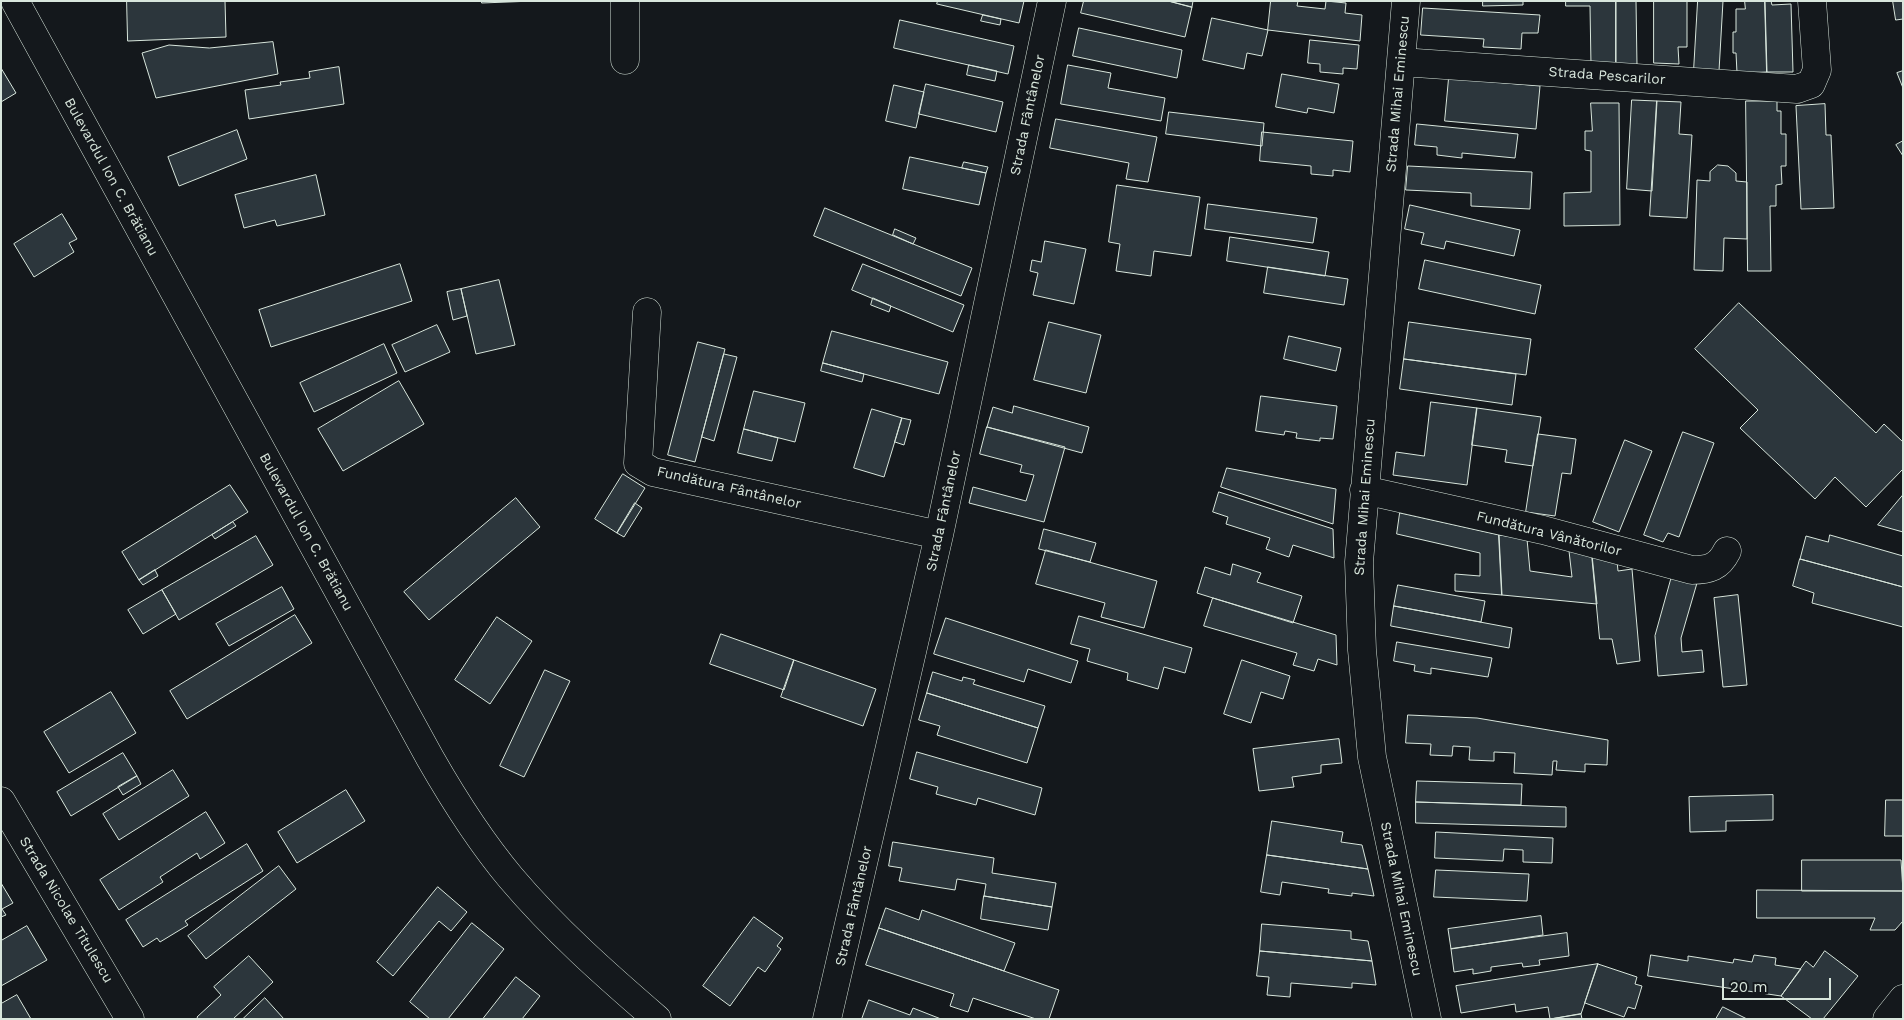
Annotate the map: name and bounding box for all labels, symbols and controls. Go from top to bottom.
street label: Strada Mihai Eminescu [1383,15,1413,173]
street label: Strada Fântânelor [1007,53,1049,177]
street label: Strada Pescarilor [1548,64,1666,88]
street label: Bulevardul Ion C. Brătianu [61,95,161,259]
street label: Strada Mihai Eminescu [1351,418,1379,576]
street label: Strada Fântânelor [923,449,965,573]
street label: Bulevardul Ion C. Brătianu [256,450,356,614]
street label: Fundătura Fântânelor [655,463,803,513]
street label: Fundătura Vânătorilor [1475,508,1623,560]
street label: Strada Mihai Eminescu [1376,820,1426,978]
street label: Strada Nicolae Titulescu [16,834,116,986]
street label: Strada Fântânelor [832,844,876,968]
scale bar [1724,968,1833,1000]
text: 20 m [1730,978,1768,996]

